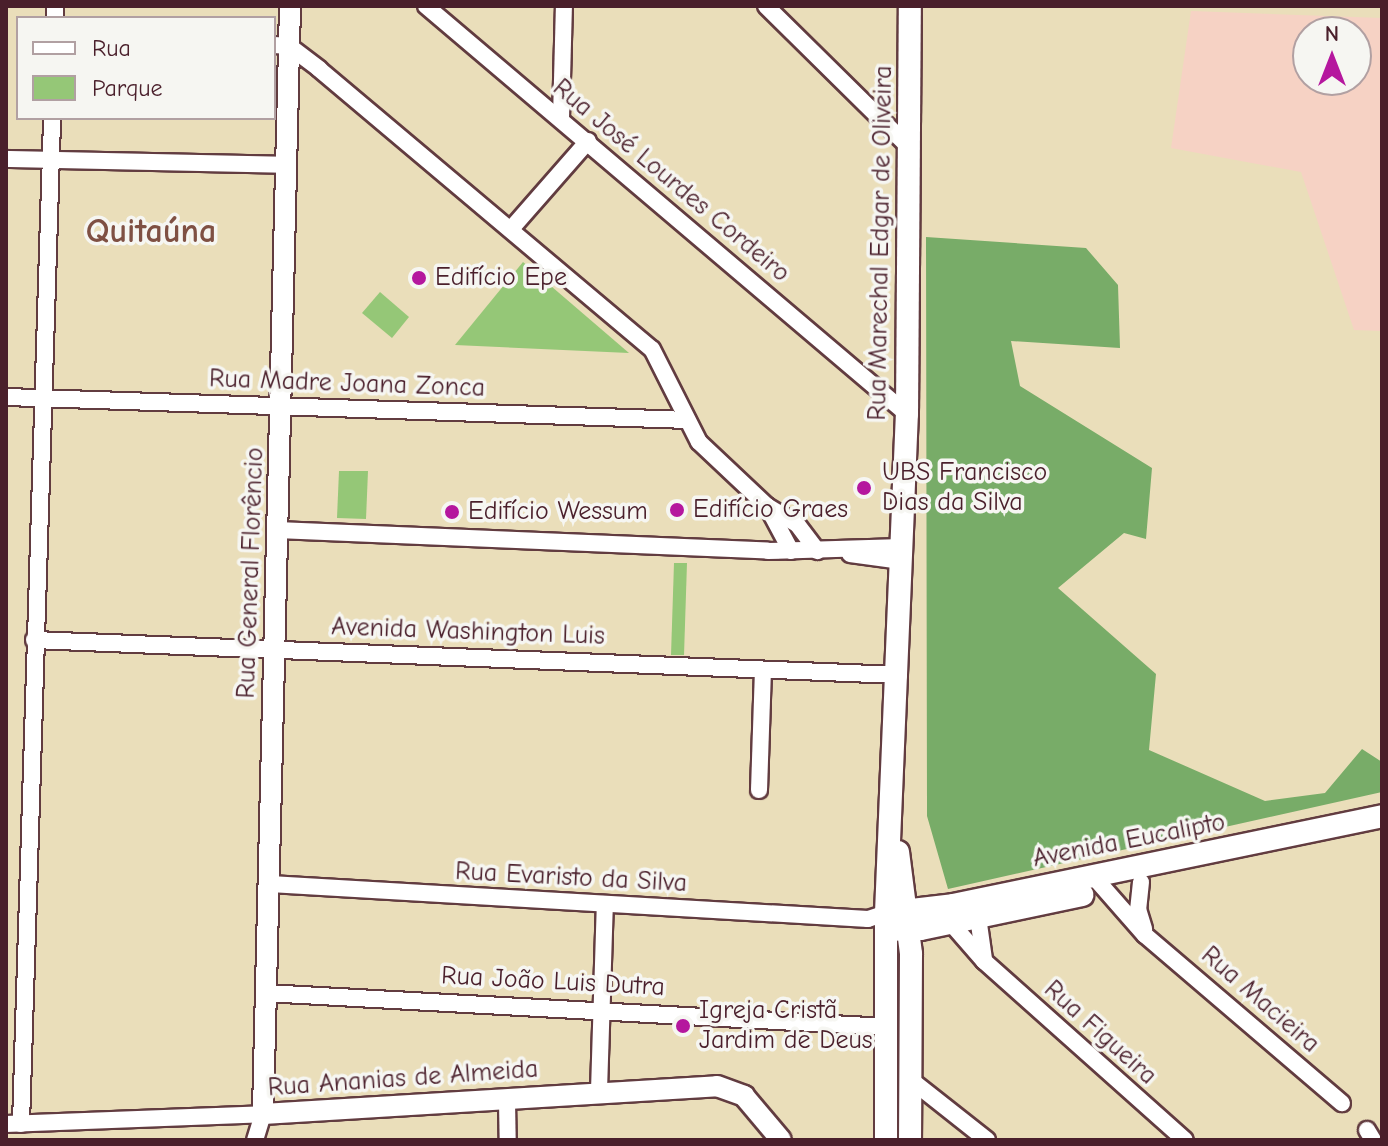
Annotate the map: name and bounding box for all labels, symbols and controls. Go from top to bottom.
legend [16,16,276,120]
north arrow [1292,16,1372,96]
text: N [1325,21,1339,47]
text: Rua [92,34,131,62]
street label: Rua Marechal Edgar de Oliveira [862,65,900,421]
street label: Rua José Lourdes Cordeiro [546,73,796,289]
text: Parque [92,74,163,102]
district label: Quitaúna [86,212,216,252]
place label: Edifício Epe [435,262,567,294]
marker: Edifício Epe [410,269,428,287]
street label: Rua Madre Joana Zonca [208,364,486,404]
street label: Rua General Florêncio [231,447,271,699]
place label: UBS Francisco Dias da Silva [882,457,1047,518]
marker: UBS Francisco Dias da Silva [853,477,875,499]
place label: Edifício Graes [693,494,848,526]
place label: Edifício Wessum [468,496,648,528]
marker: Edifício Graes [668,501,686,519]
marker: Edifício Wessum [443,503,461,521]
street label: Avenida Washington Luis [331,612,605,652]
street label: Avenida Eucalipto [1030,807,1228,875]
street label: Rua Evaristo da Silva [454,856,688,900]
street label: Rua Macieira [1194,940,1326,1060]
street label: Rua João Luis Dutra [440,961,666,1003]
street label: Rua Figueira [1037,974,1163,1092]
place label: Igreja Cristã Jardim de Deus [699,995,873,1056]
marker: Igreja Cristã Jardim de Deus [674,1017,692,1035]
street label: Rua Ananias de Almeida [267,1054,539,1104]

